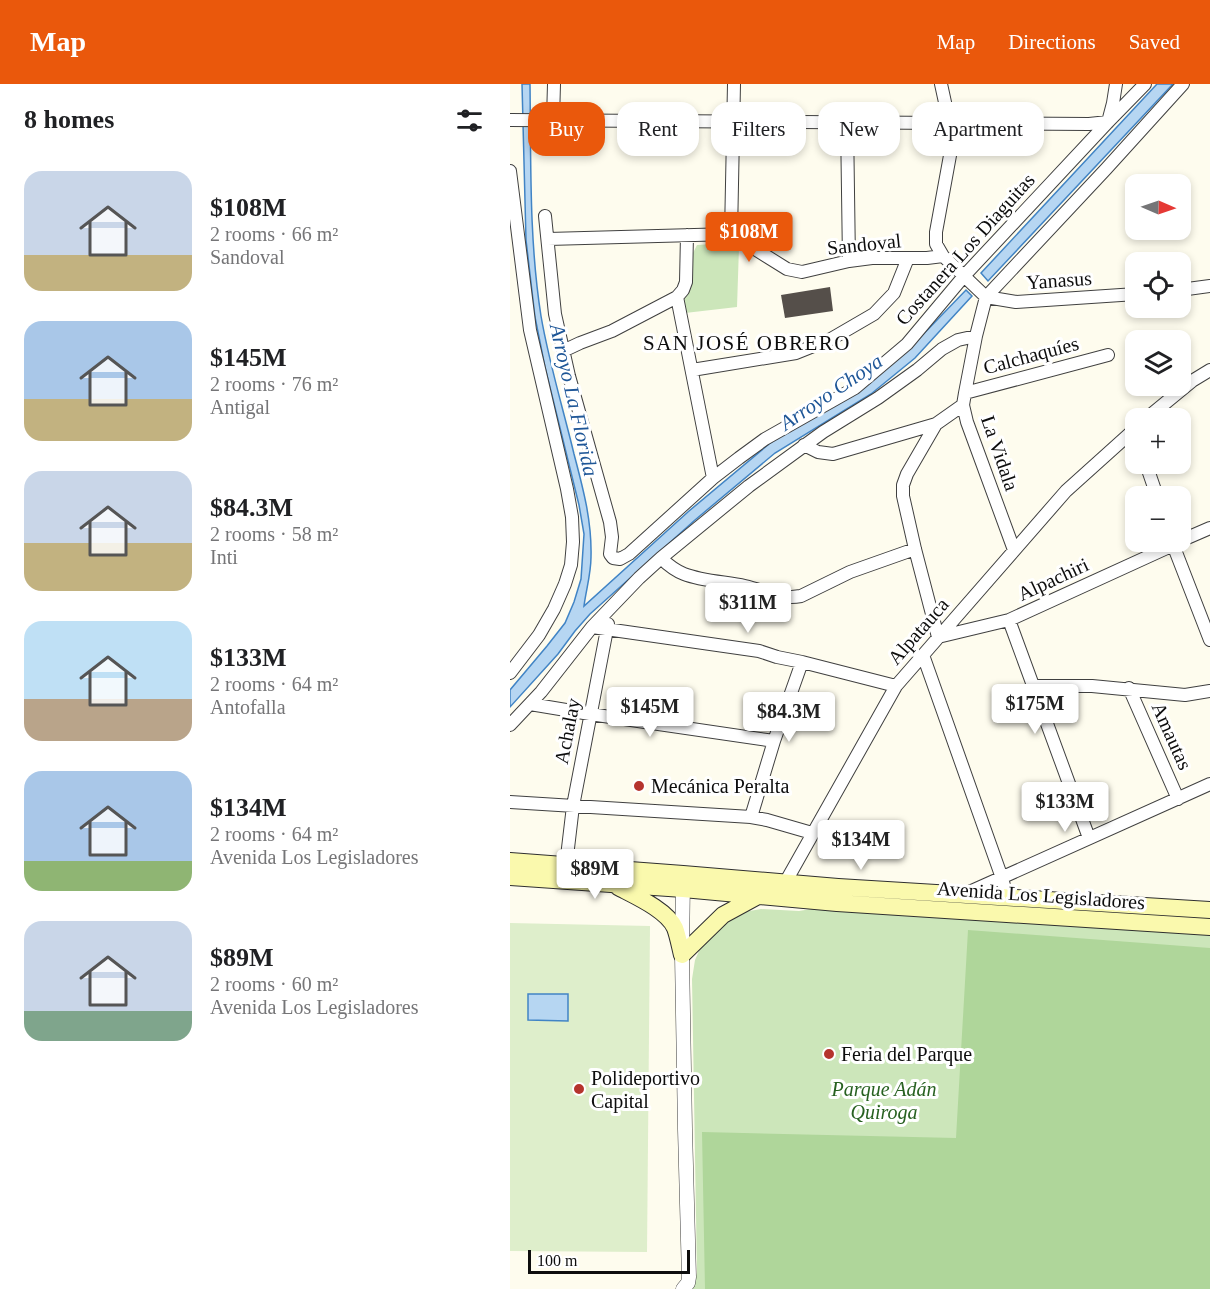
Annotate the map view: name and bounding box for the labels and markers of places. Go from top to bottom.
pin: $108M [707,212,791,263]
pin: $311M [706,583,790,634]
pin: $175M [993,684,1077,735]
pin: $145M [608,687,692,738]
pin: $84.3M [740,692,838,743]
place label: Mecánica Peralta [651,775,789,797]
marker: Mecánica Peralta [632,779,646,793]
pin: $133M [1023,782,1107,833]
pin: $134M [819,820,903,871]
pin: $89M [559,849,631,900]
place label: Feria del Parque [841,1043,972,1066]
marker: Feria del Parque [822,1047,836,1061]
place label: Polideportivo Capital [591,1067,700,1113]
marker: Polideportivo Capital [572,1082,586,1096]

